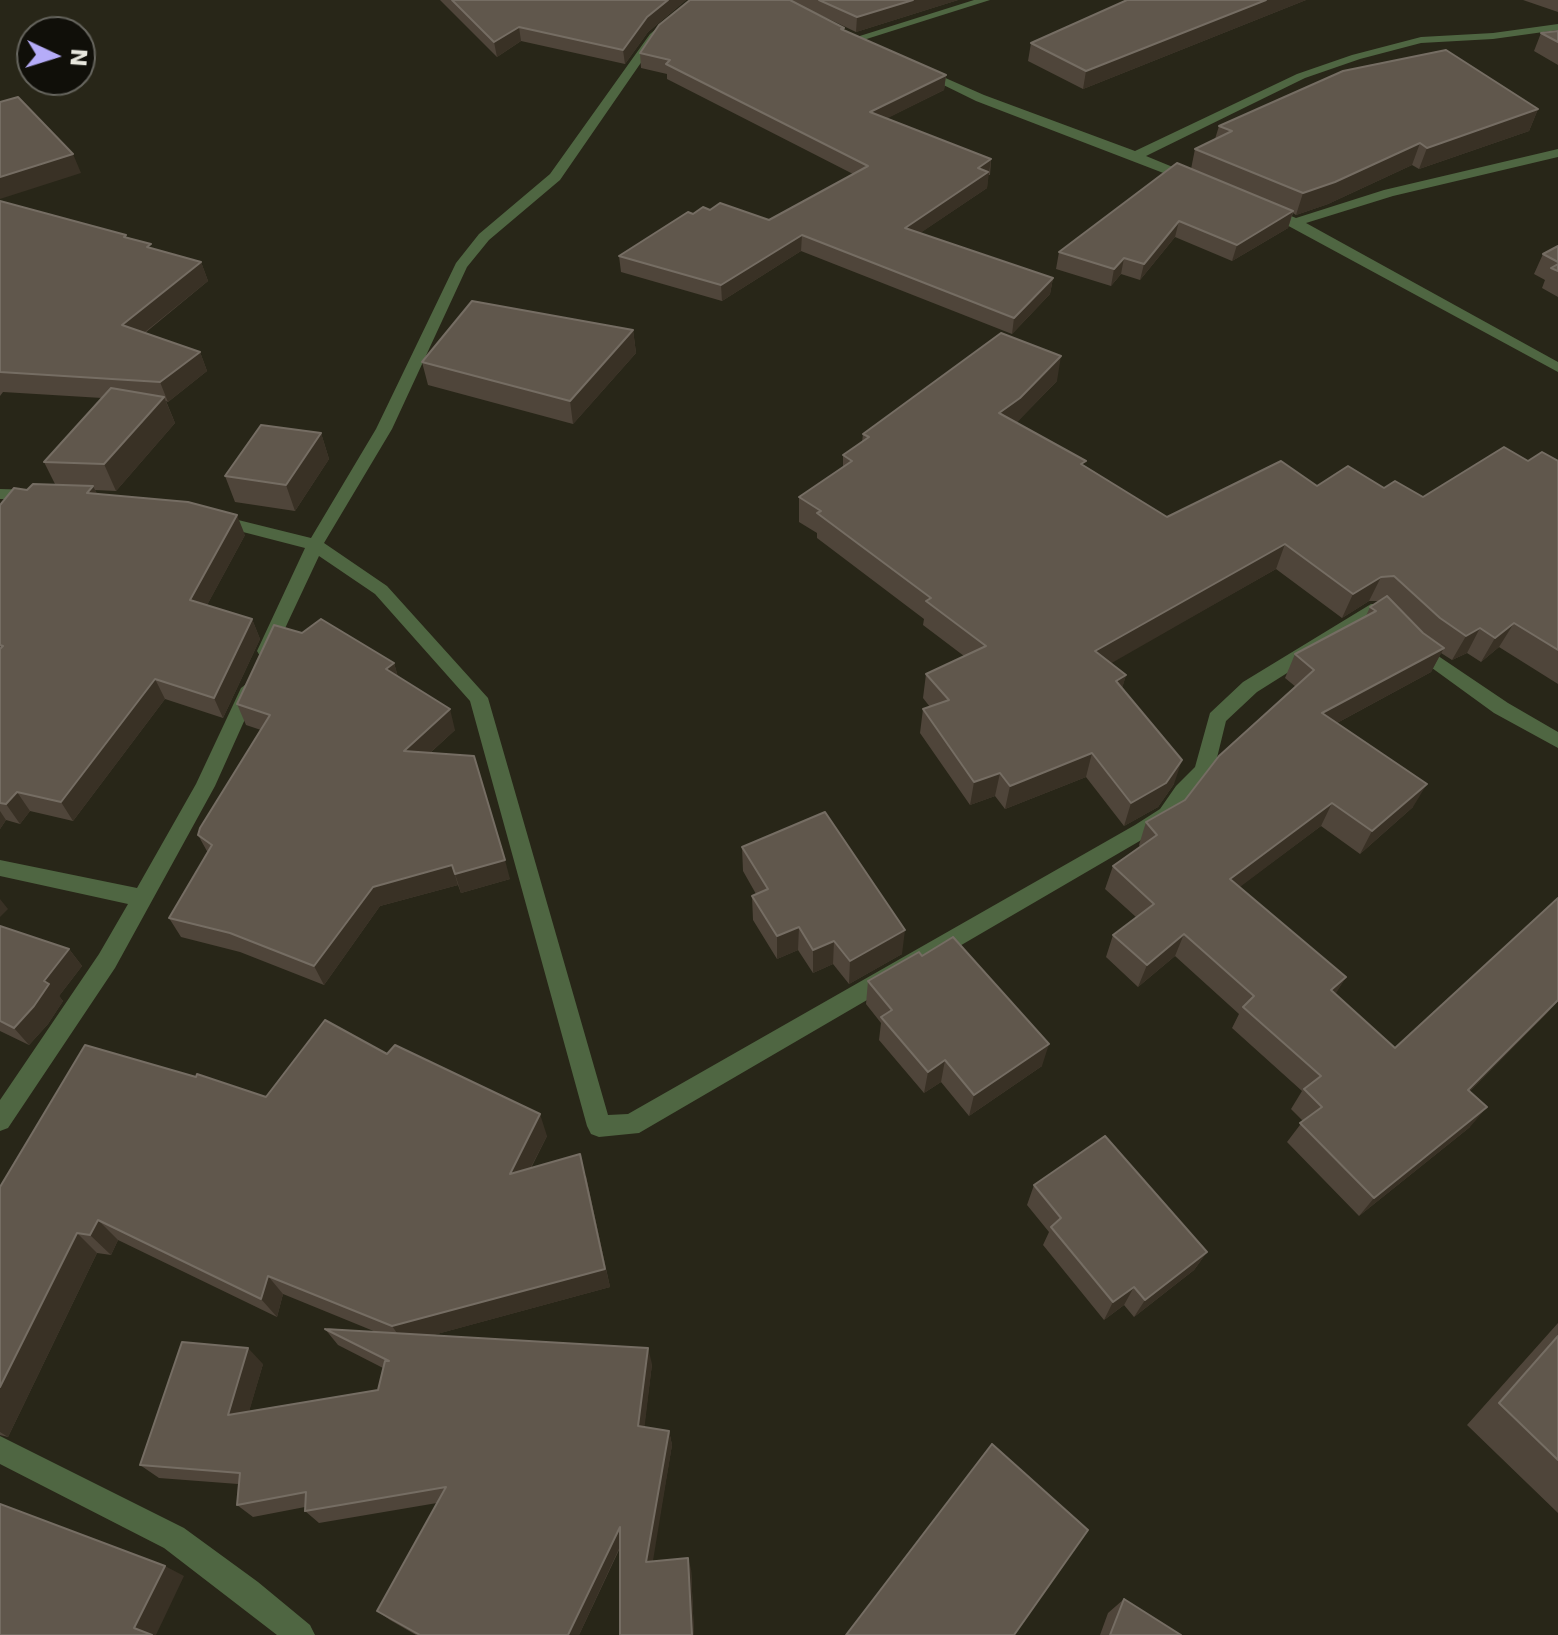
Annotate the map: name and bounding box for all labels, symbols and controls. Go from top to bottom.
north arrow [16,16,96,96]
text: N [65,48,92,68]

